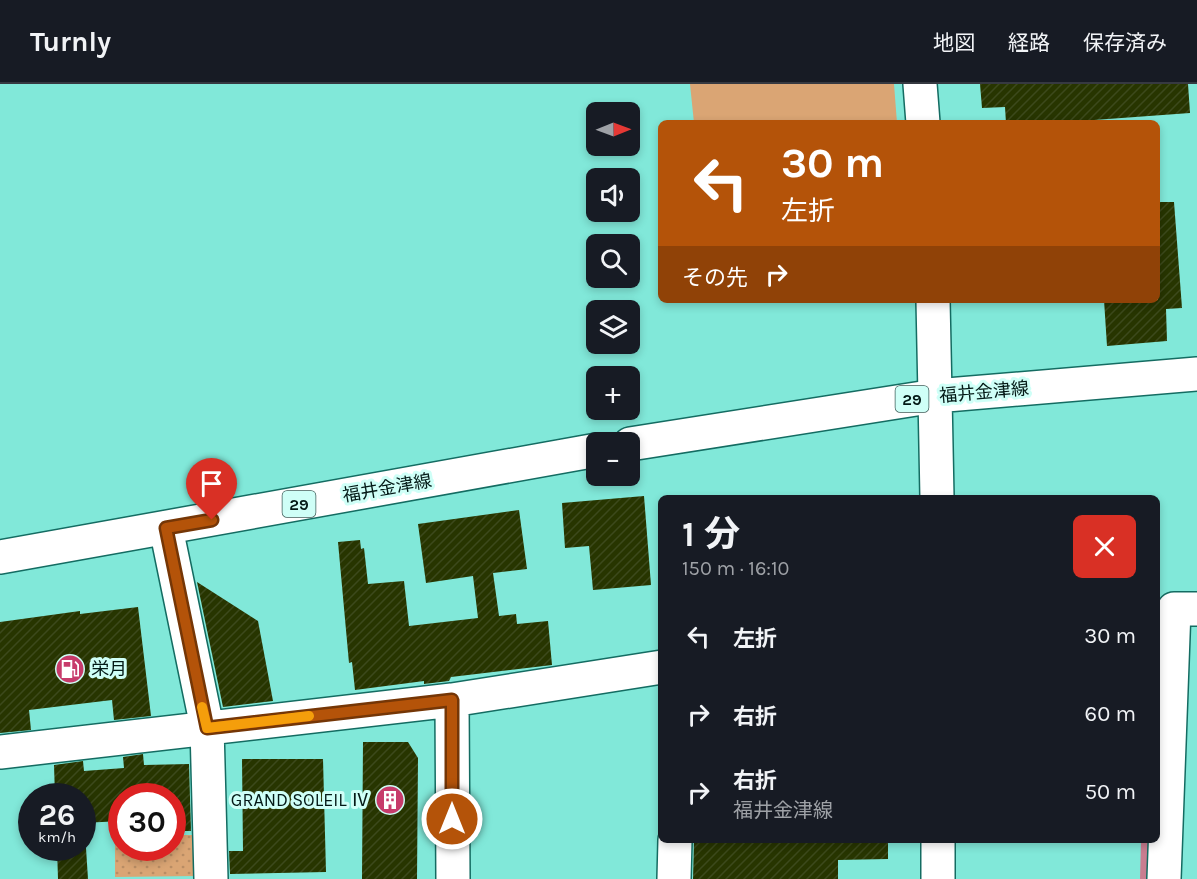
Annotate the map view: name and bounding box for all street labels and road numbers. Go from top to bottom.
street label: 福井金津線 [938,377,1030,407]
road number: 29 [896,386,928,412]
street label: 福井金津線 [341,469,433,507]
road number: 29 [282,491,316,517]

